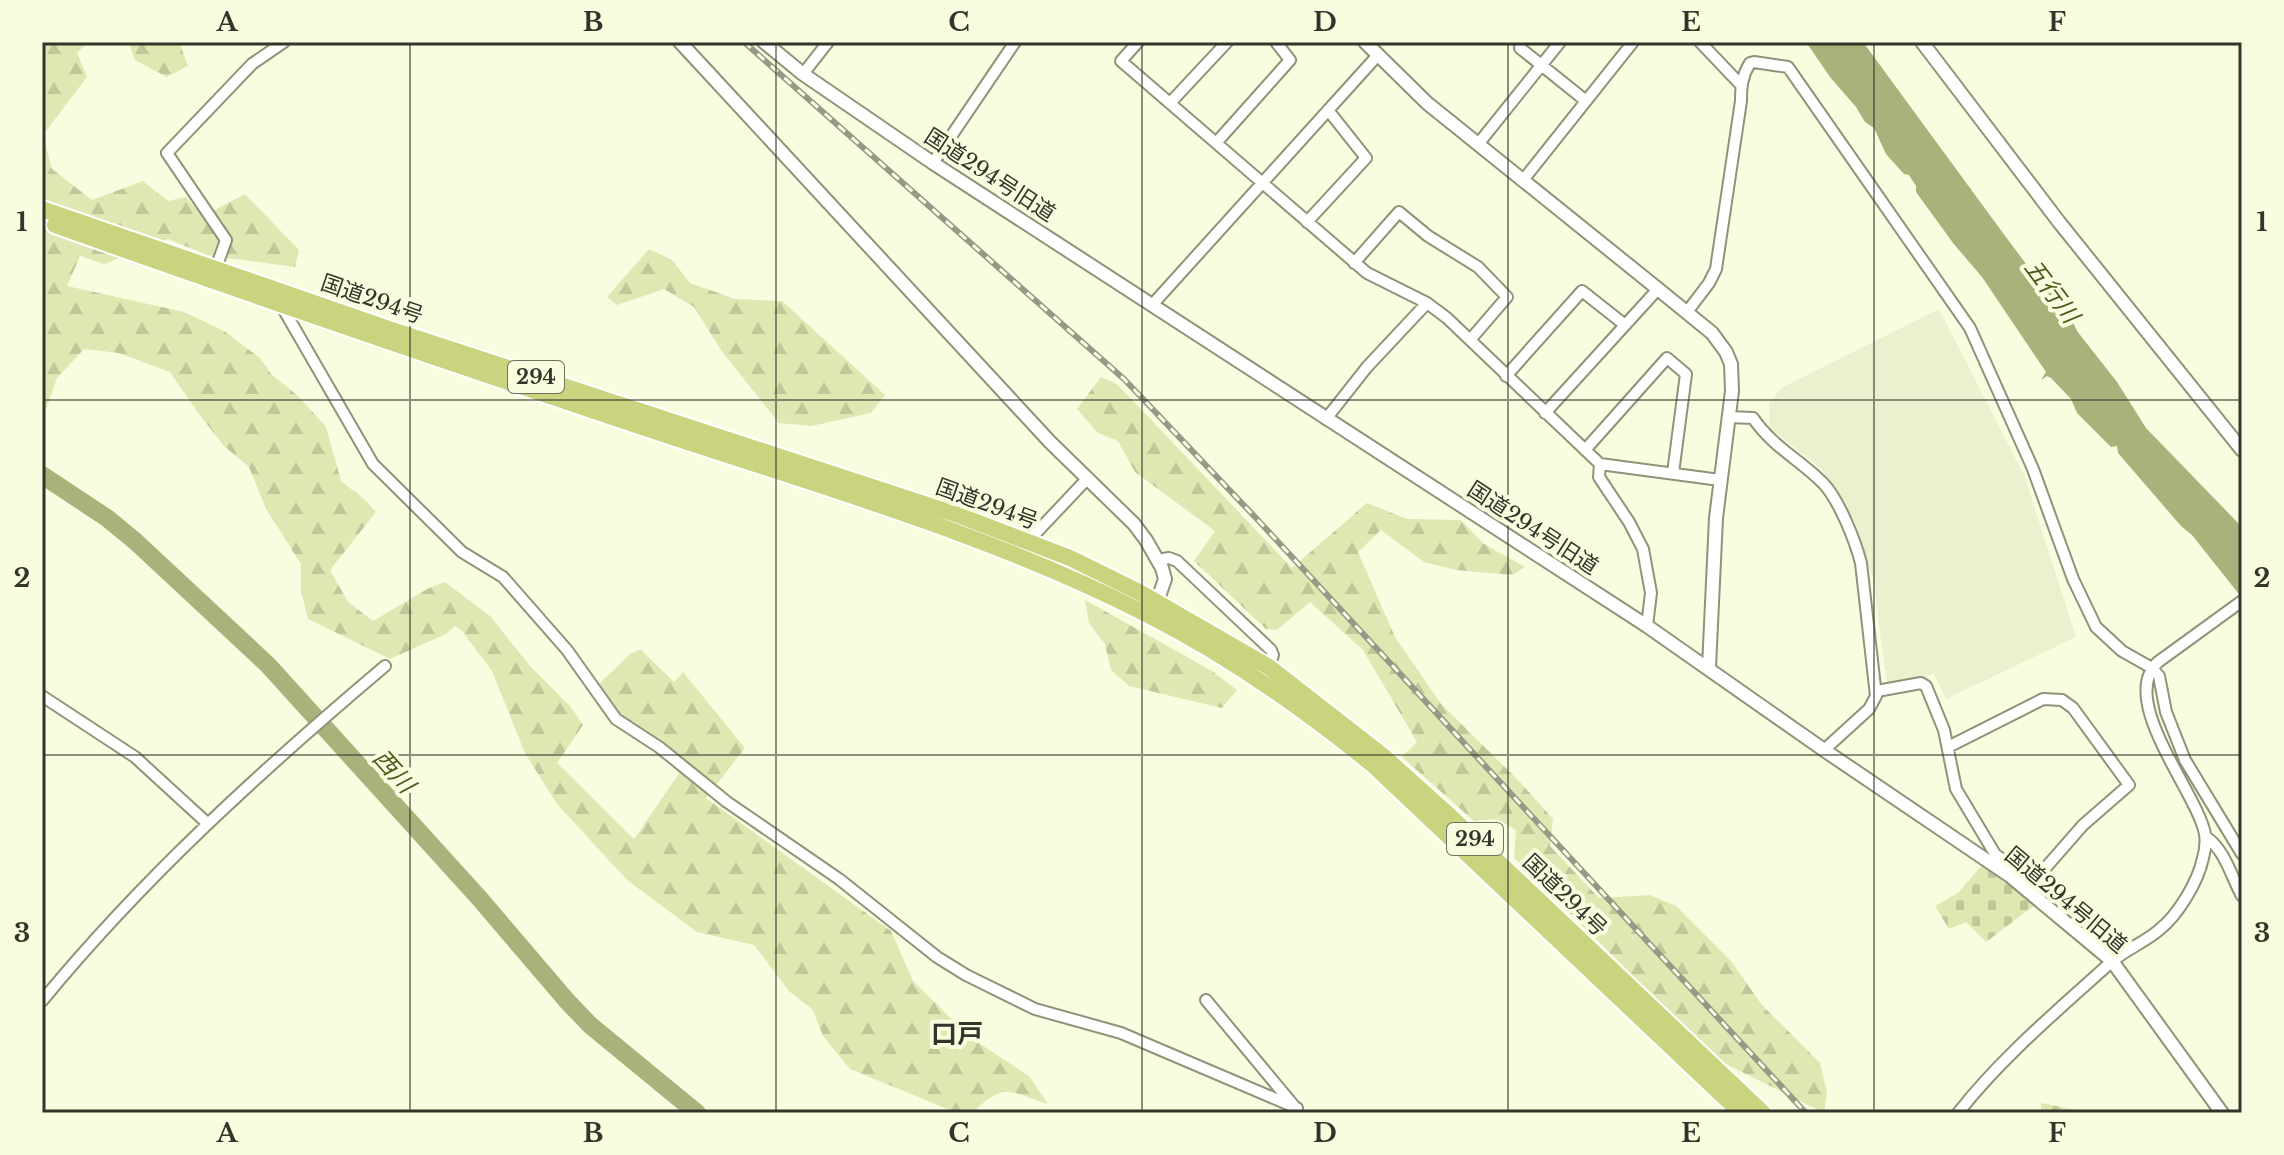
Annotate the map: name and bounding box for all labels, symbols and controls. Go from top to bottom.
text: A [215,6,238,38]
text: B [583,6,603,38]
text: C [948,6,970,38]
text: D [1313,6,1337,38]
text: E [1681,6,1701,38]
text: F [2048,6,2066,38]
street label: 国道294号旧道 [920,123,1060,227]
text: 1 [16,206,28,238]
text: 1 [2256,206,2268,238]
water label: 五行川 [2019,254,2087,331]
street label: 国道294号 [317,269,427,329]
road number: 294 [508,361,564,393]
street label: 国道294号 [932,473,1042,535]
street label: 国道294号旧道 [1463,476,1603,580]
text: 2 [14,562,30,594]
text: 2 [2254,562,2270,594]
water label: 西川 [367,743,423,801]
road number: 294 [1447,823,1503,855]
street label: 国道294号旧道 [2000,841,2132,959]
street label: 国道294号 [1517,848,1613,942]
text: 3 [14,917,30,949]
text: 3 [2254,917,2270,949]
district label: 口戸 [931,1018,983,1050]
text: A [215,1117,238,1149]
text: B [583,1117,603,1149]
text: C [948,1117,970,1149]
text: D [1313,1117,1337,1149]
text: E [1681,1117,1701,1149]
text: F [2048,1117,2066,1149]

